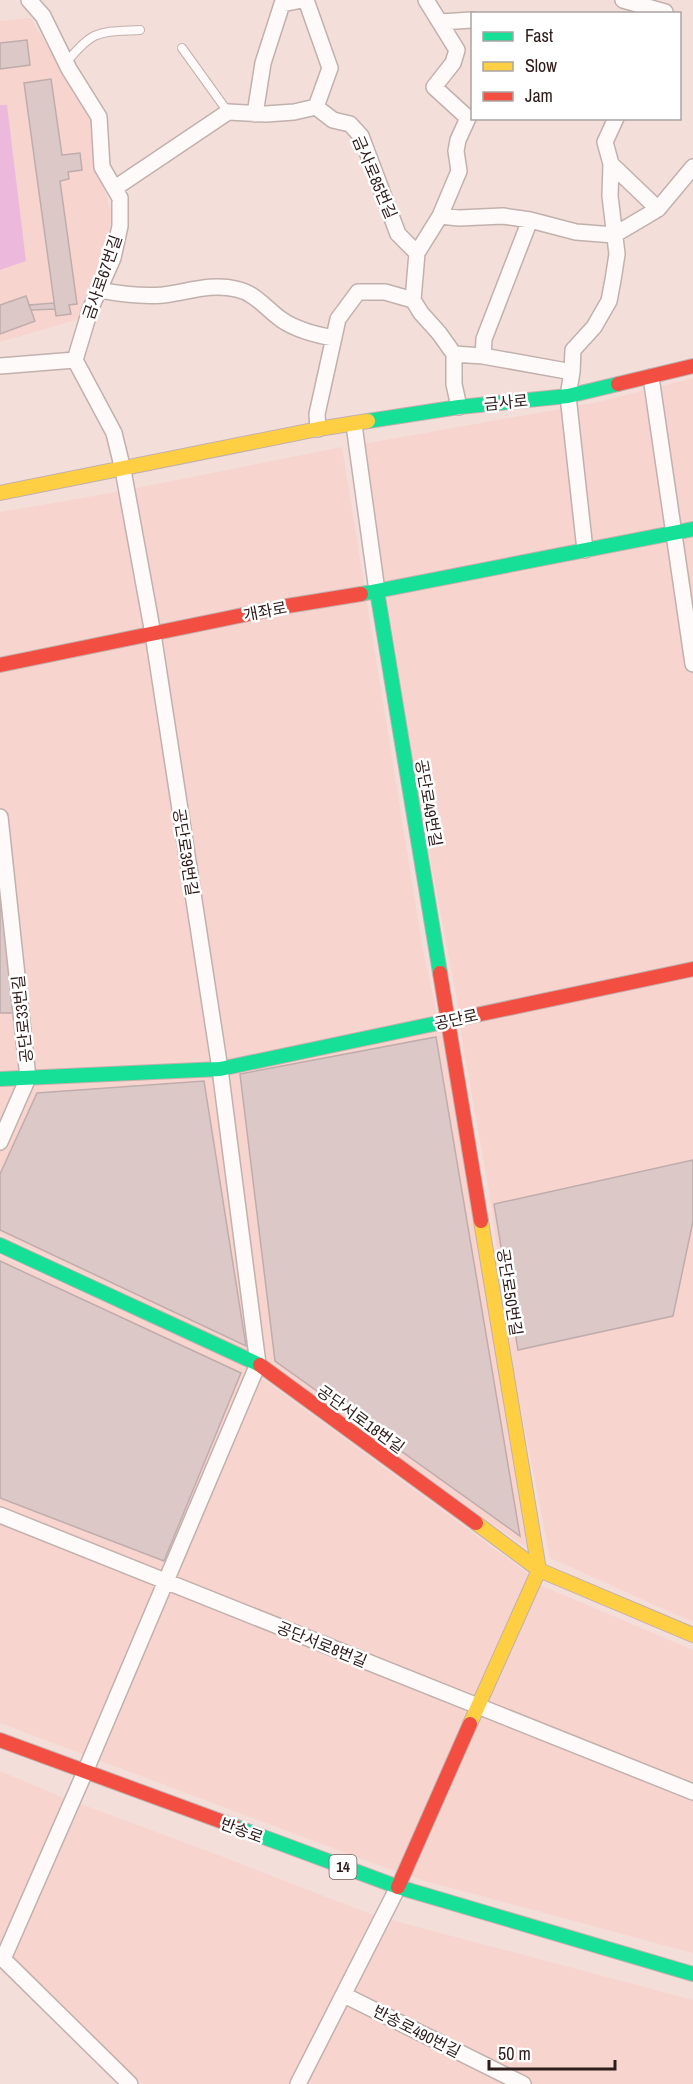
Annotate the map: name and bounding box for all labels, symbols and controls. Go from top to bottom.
legend [471,12,681,120]
text: Fast [525,23,553,48]
text: Slow [525,53,557,78]
text: Jam [525,83,553,108]
street label: 금사로85번길 [348,132,402,222]
street label: 금사로67번길 [77,232,127,322]
street label: 금사로 [483,389,529,415]
street label: 개좌로 [241,596,289,626]
street label: 공단로49번길 [411,758,447,848]
street label: 공단로39번길 [168,807,204,897]
street label: 공단로33번길 [6,974,38,1064]
street label: 공단로 [432,1004,480,1034]
street label: 공단로50번길 [492,1247,528,1337]
street label: 공단서로18번길 [313,1380,409,1458]
street label: 공단서로8번길 [274,1616,370,1672]
street label: 반송로 [217,1812,267,1848]
road number: 14 [330,1855,356,1879]
street label: 반송로490번길 [369,2000,465,2062]
scale bar [489,2033,615,2071]
text: 50 m [498,2041,531,2066]

